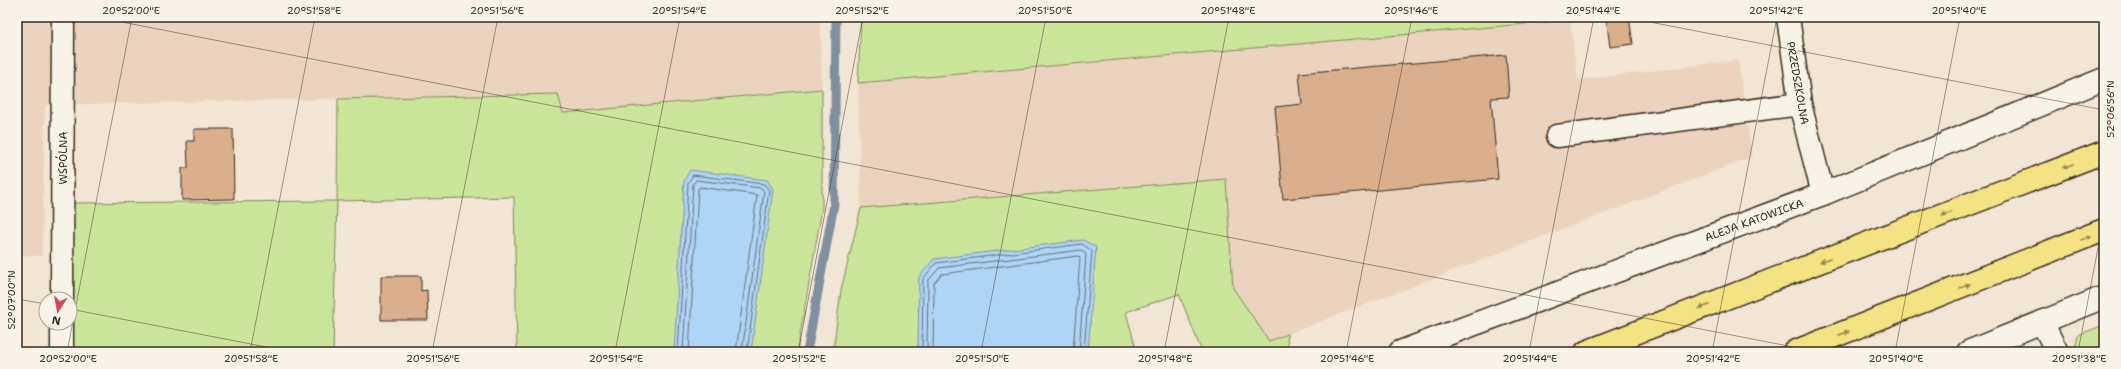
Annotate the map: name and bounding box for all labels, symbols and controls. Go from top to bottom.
text: 20°52'00"E [102,4,160,17]
text: 20°51'58"E [287,4,341,17]
text: 20°51'56"E [470,4,524,17]
text: 20°51'54"E [652,4,706,17]
text: 20°51'52"E [835,4,889,17]
text: 20°51'50"E [1018,4,1072,17]
text: 20°51'48"E [1201,4,1255,17]
text: 20°51'46"E [1384,4,1438,17]
text: 20°51'44"E [1566,4,1620,17]
text: 20°51'42"E [1749,4,1803,17]
text: 20°51'40"E [1931,4,1987,17]
street label: PRZEDSZKOLNA [1783,40,1812,126]
text: 52°06'56"N [2104,80,2117,138]
street label: WSPÓLNA [55,132,71,184]
one-way arrow [2061,164,2073,170]
street label: ALEJA KATOWICKA [1703,196,1806,245]
one-way arrow [1940,211,1952,217]
one-way arrow [2080,234,2092,240]
one-way arrow [1819,258,1831,264]
text: 52°07'00"N [5,270,18,330]
one-way arrow [1959,282,1971,288]
north arrow [38,291,78,331]
one-way arrow [1698,304,1710,310]
text: N [50,312,62,329]
one-way arrow [1838,330,1850,336]
text: 20°52'00"E [39,352,97,365]
text: 20°51'58"E [224,352,278,365]
text: 20°51'56"E [406,352,460,365]
text: 20°51'54"E [589,352,643,365]
text: 20°51'52"E [772,352,826,365]
text: 20°51'50"E [955,352,1009,365]
text: 20°51'48"E [1138,352,1192,365]
text: 20°51'46"E [1320,352,1374,365]
text: 20°51'44"E [1503,352,1557,365]
text: 20°51'42"E [1686,352,1740,365]
text: 20°51'40"E [1868,352,1924,365]
text: 20°51'38"E [2052,352,2106,365]

